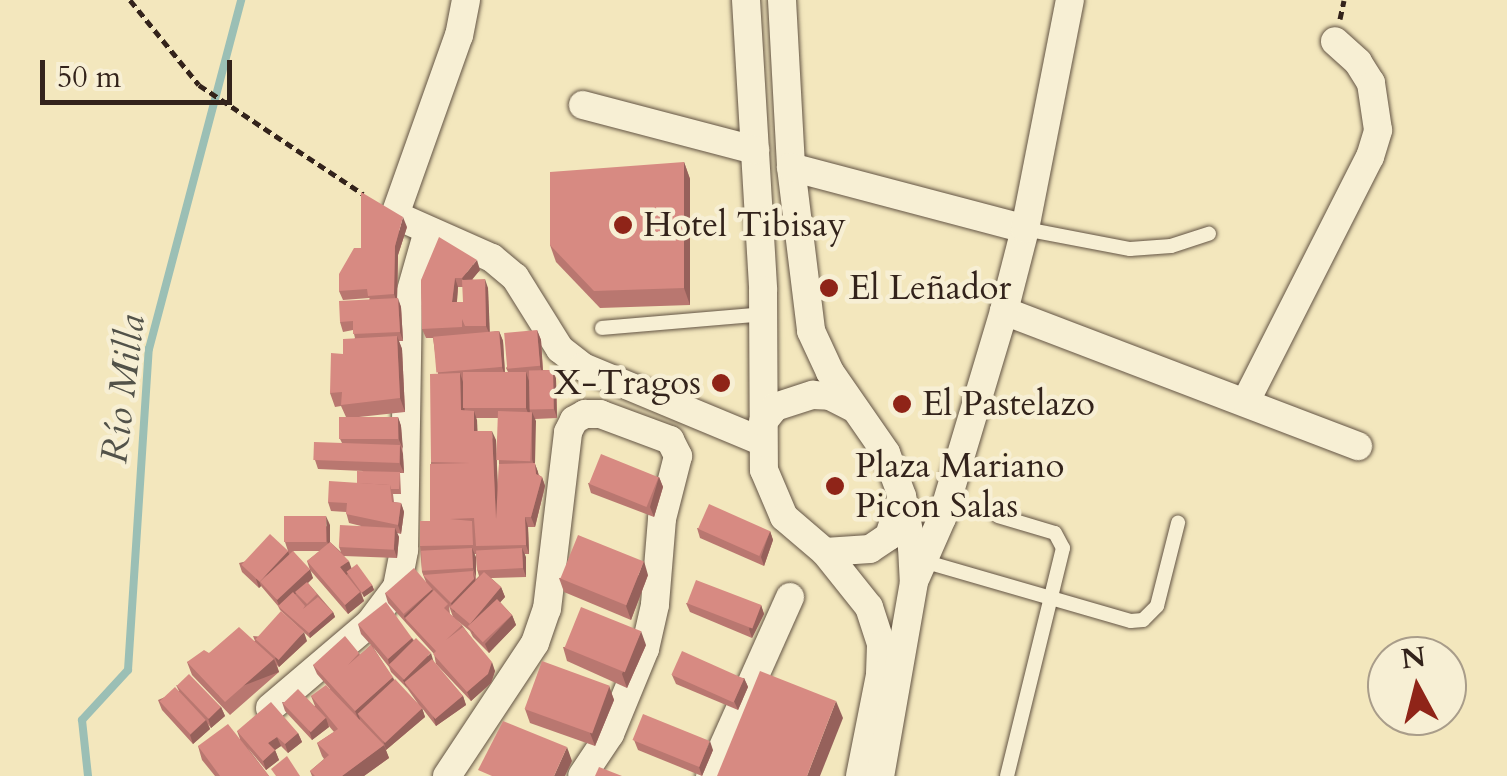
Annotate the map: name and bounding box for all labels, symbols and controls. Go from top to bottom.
scale bar [45,40,238,102]
text: 50 m [57,57,121,98]
place label: Hotel Tibisay [643,204,846,246]
marker: Hotel Tibisay [612,214,634,236]
place label: El Leñador [849,267,1011,309]
marker: El Leñador [818,277,840,299]
water label: Río Milla [92,312,156,466]
place label: X-Tragos [554,362,701,404]
marker: X-Tragos [710,372,732,394]
place label: El Pastelazo [922,383,1095,425]
marker: El Pastelazo [891,393,913,415]
place label: Plaza Mariano Picon Salas [855,445,1065,527]
marker: Plaza Mariano Picon Salas [824,475,846,497]
north arrow [1367,636,1467,736]
text: N [1399,638,1428,679]

